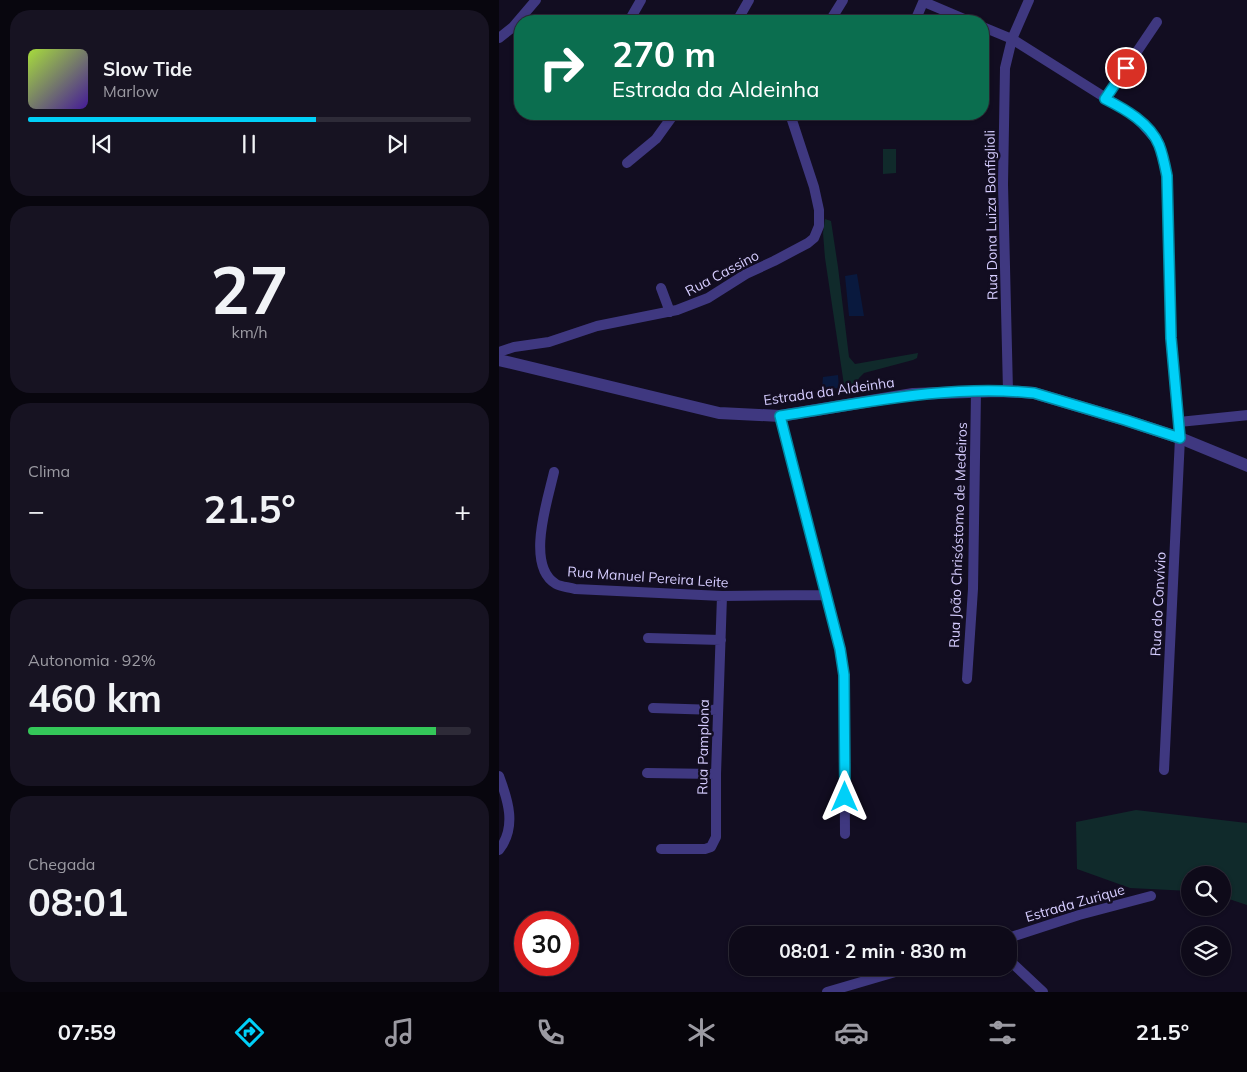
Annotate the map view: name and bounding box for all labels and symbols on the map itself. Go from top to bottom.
pin [1105,47,1147,89]
street label: Rua Dona Luiza Bonfiglioli [981,130,1001,300]
street label: Rua Cassino [682,246,762,300]
street label: Estrada da Aldeinha [762,373,896,409]
street label: Rua João Chrisóstomo de Medeiros [945,422,971,648]
street label: Rua do Convívio [1146,551,1170,657]
street label: Rua Manuel Pereira Leite [567,562,729,592]
street label: Rua Pamplona [693,699,713,795]
position arrow [818,770,870,822]
street label: Estrada Zurique [1023,880,1127,926]
speed limit sign: 30 [514,911,579,976]

